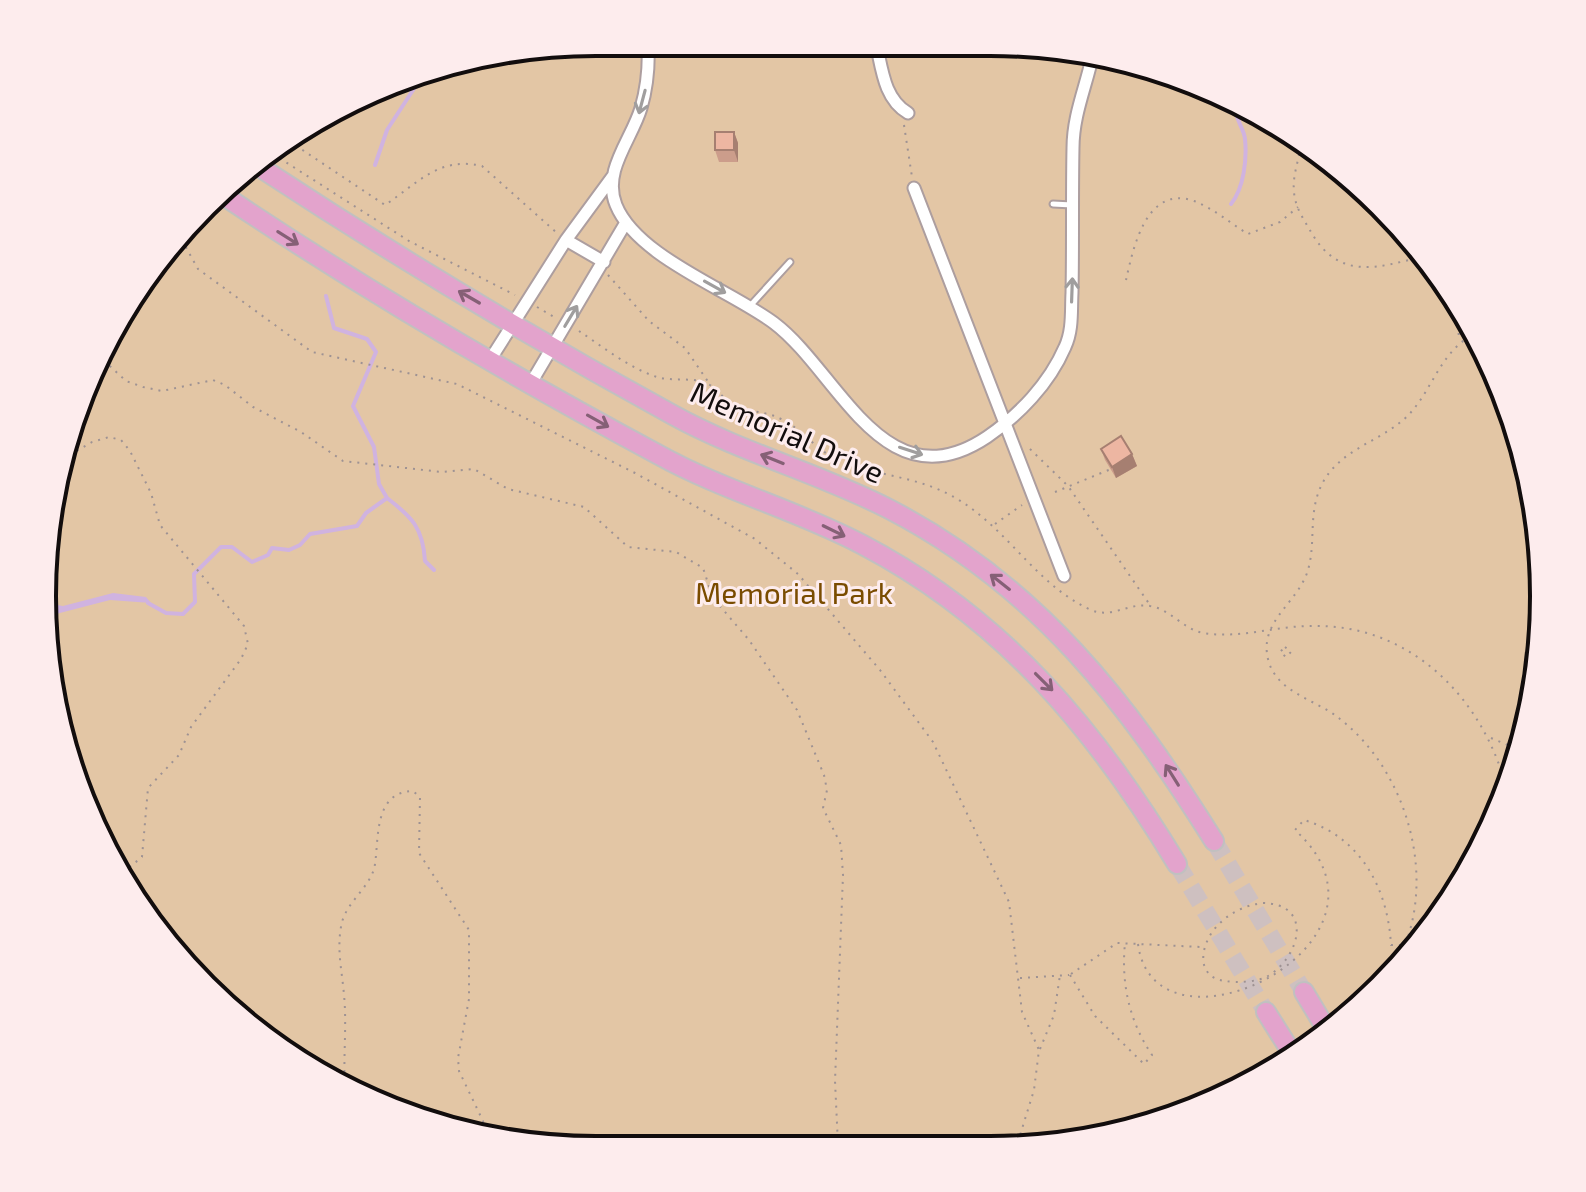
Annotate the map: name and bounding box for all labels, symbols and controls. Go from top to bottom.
one-way arrow [633,89,648,115]
one-way arrow [276,230,299,246]
one-way arrow [1064,277,1079,304]
one-way arrow [703,280,726,296]
one-way arrow [458,289,481,305]
one-way arrow [563,305,579,328]
street label: Memorial Drive [686,372,890,490]
one-way arrow [586,414,610,430]
one-way arrow [898,445,923,459]
one-way arrow [760,451,785,465]
one-way arrow [821,524,845,539]
one-way arrow [990,573,1011,590]
park label: Memorial Park [695,574,893,610]
one-way arrow [1034,672,1053,691]
one-way arrow [1164,764,1180,787]

